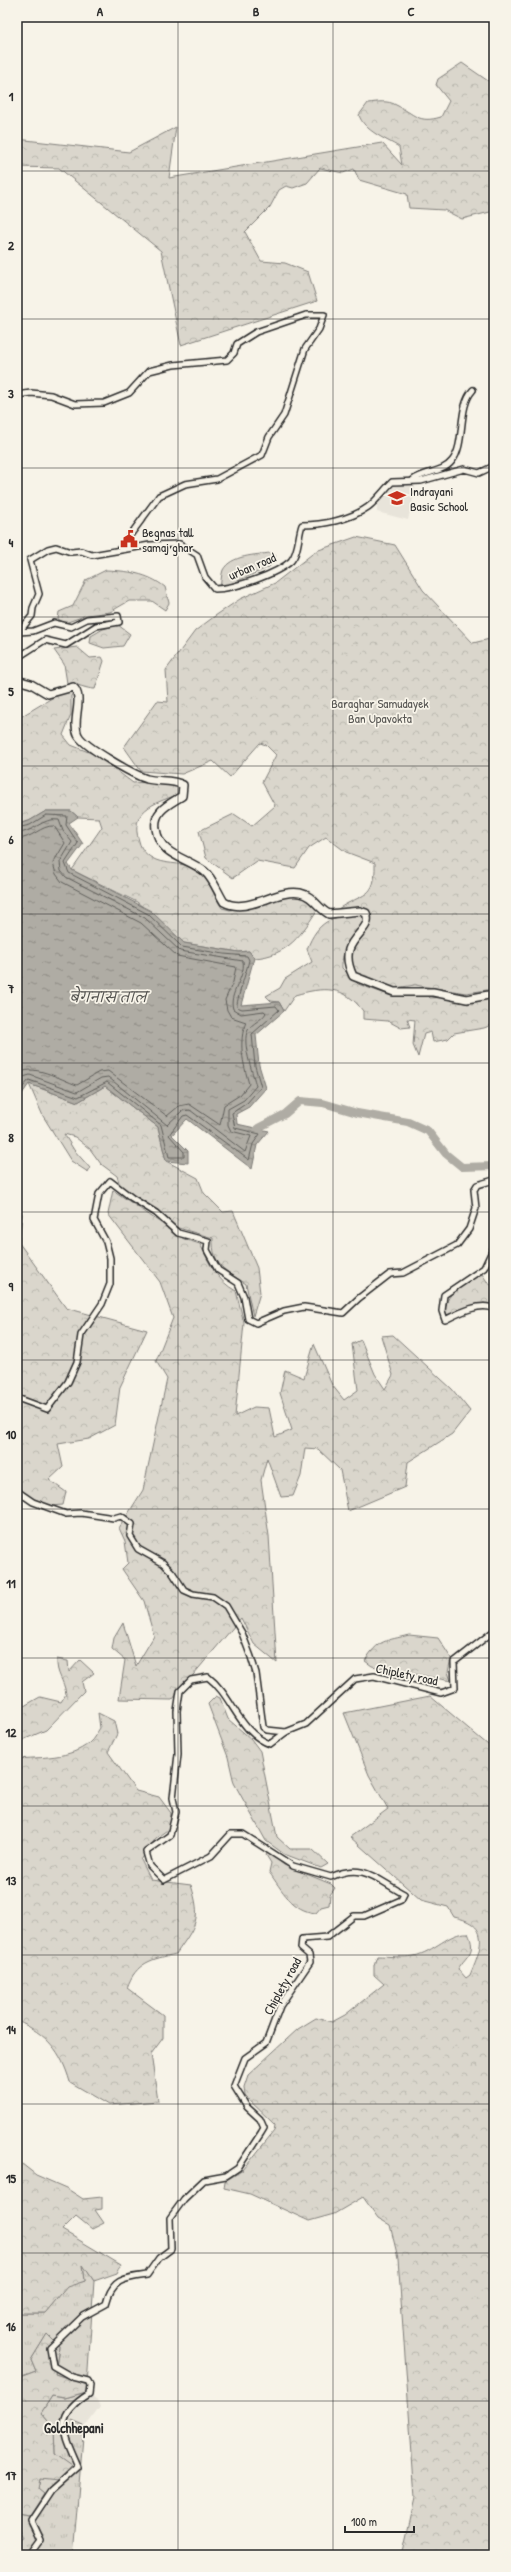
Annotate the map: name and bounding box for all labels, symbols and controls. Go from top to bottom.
text: A [97,2,104,20]
text: B [253,2,260,20]
text: C [407,2,415,20]
text: 1 [9,87,14,105]
text: 2 [8,236,15,254]
text: 3 [8,384,14,402]
place label: Indrayani Basic School [410,482,469,515]
school or university icon: Indrayani Basic School [387,488,407,508]
place label: Begnas tall samaj ghar [142,523,194,556]
public building icon: Begnas tall samaj ghar [119,529,139,549]
text: 4 [9,533,14,551]
street label: urban road [225,548,279,584]
text: 5 [8,682,14,700]
park label: Baraghar Samudayek Ban Upavokta [331,694,429,727]
text: 6 [8,830,14,848]
text: 7 [7,979,15,997]
water label: बेगनास ताल [69,985,150,1006]
text: 8 [8,1128,14,1146]
text: 9 [9,1277,14,1295]
text: 10 [6,1425,16,1443]
text: 11 [6,1574,16,1592]
street label: Chiplety road [374,1659,440,1689]
text: 12 [6,1723,17,1741]
text: 13 [6,1871,16,1889]
street label: Chiplety road [259,1954,305,2018]
text: 14 [6,2020,16,2038]
text: 15 [6,2169,17,2187]
text: 16 [6,2317,17,2335]
district label: Golchhepani [44,2418,104,2439]
text: 17 [5,2466,17,2484]
scale bar [345,2508,414,2534]
text: 100 m [351,2513,377,2530]

